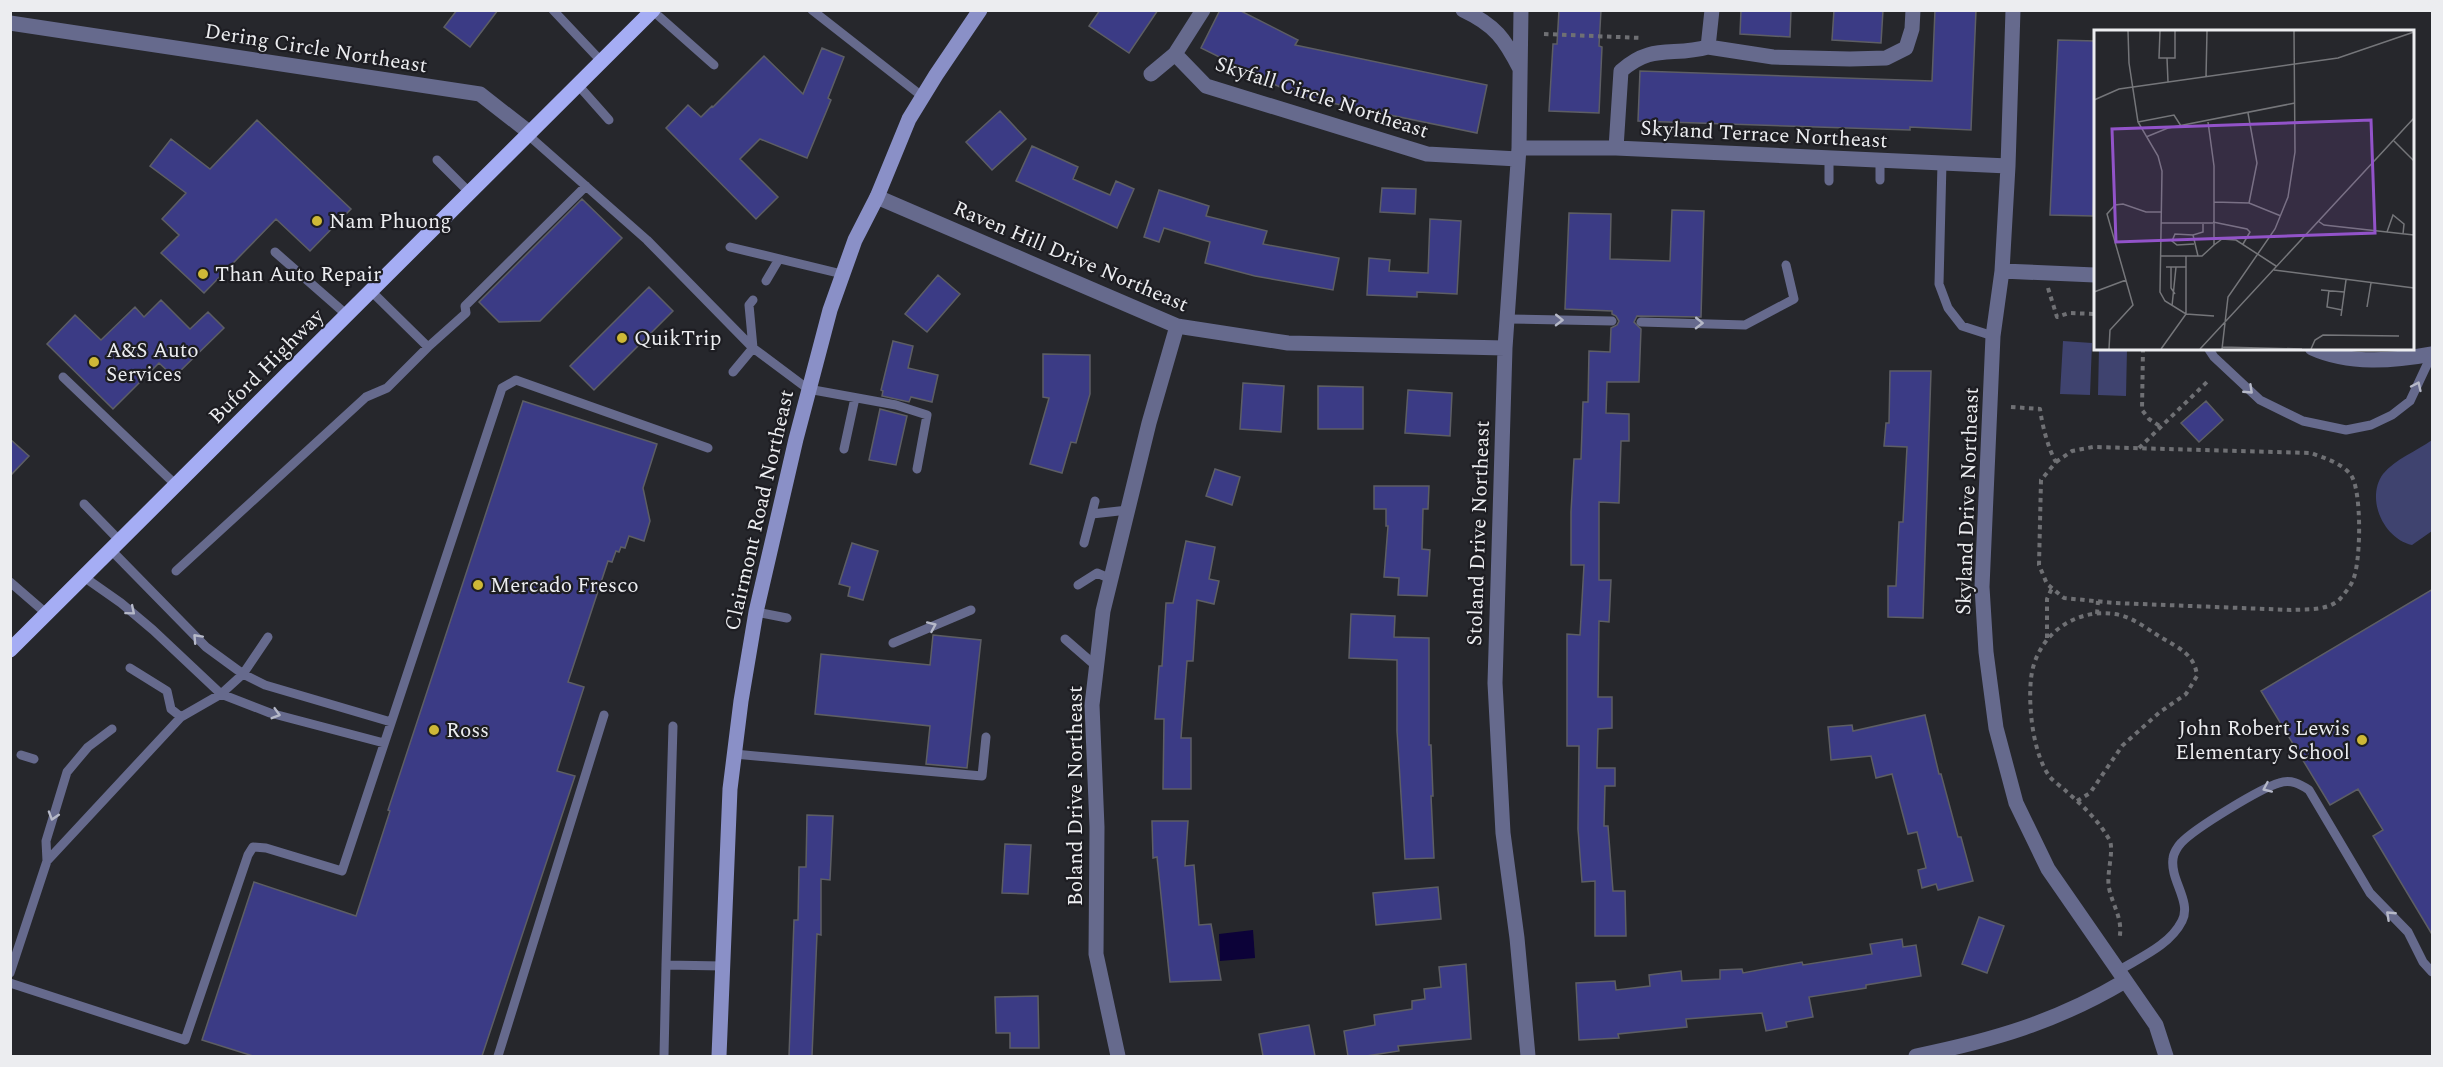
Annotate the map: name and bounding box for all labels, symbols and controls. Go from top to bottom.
street label: Dering Circle Northeast [202,16,429,82]
inset map [2094,30,2413,350]
street label: Skyfall Circle Northeast [1211,48,1433,148]
street label: Skyland Terrace Northeast [1640,113,1888,157]
street label: Raven Hill Drive Northeast [948,193,1193,321]
place label: Nam Phuong [329,206,451,238]
marker: Nam Phuong [310,214,324,228]
place label: Than Auto Repair [215,259,381,291]
marker: Than Auto Repair [196,267,210,281]
street label: Buford Highway [202,301,333,432]
one-way arrow [1555,314,1564,326]
one-way arrow [1695,317,1704,330]
place label: QuikTrip [634,323,721,355]
marker: QuikTrip [615,331,629,345]
place label: A&S Auto Services [106,335,199,391]
marker: A&S Auto Services [87,355,101,369]
one-way arrow [2410,381,2422,392]
one-way arrow [2242,383,2252,394]
street label: Skyland Drive Northeast [1948,386,1988,616]
street label: Clairmont Road Northeast [717,387,803,634]
street label: Stoland Drive Northeast [1459,420,1499,646]
place label: Mercado Fresco [490,570,639,602]
marker: Mercado Fresco [471,578,485,592]
one-way arrow [124,604,135,615]
one-way arrow [925,621,936,633]
one-way arrow [194,635,205,646]
street label: Boland Drive Northeast [1060,686,1092,906]
one-way arrow [270,707,281,719]
place label: John Robert Lewis Elementary School [2175,713,2350,769]
place label: Ross [446,715,489,747]
marker: Ross [427,723,441,737]
marker: John Robert Lewis Elementary School [2355,733,2369,747]
one-way arrow [2263,781,2274,793]
one-way arrow [48,811,60,821]
one-way arrow [2387,911,2397,922]

